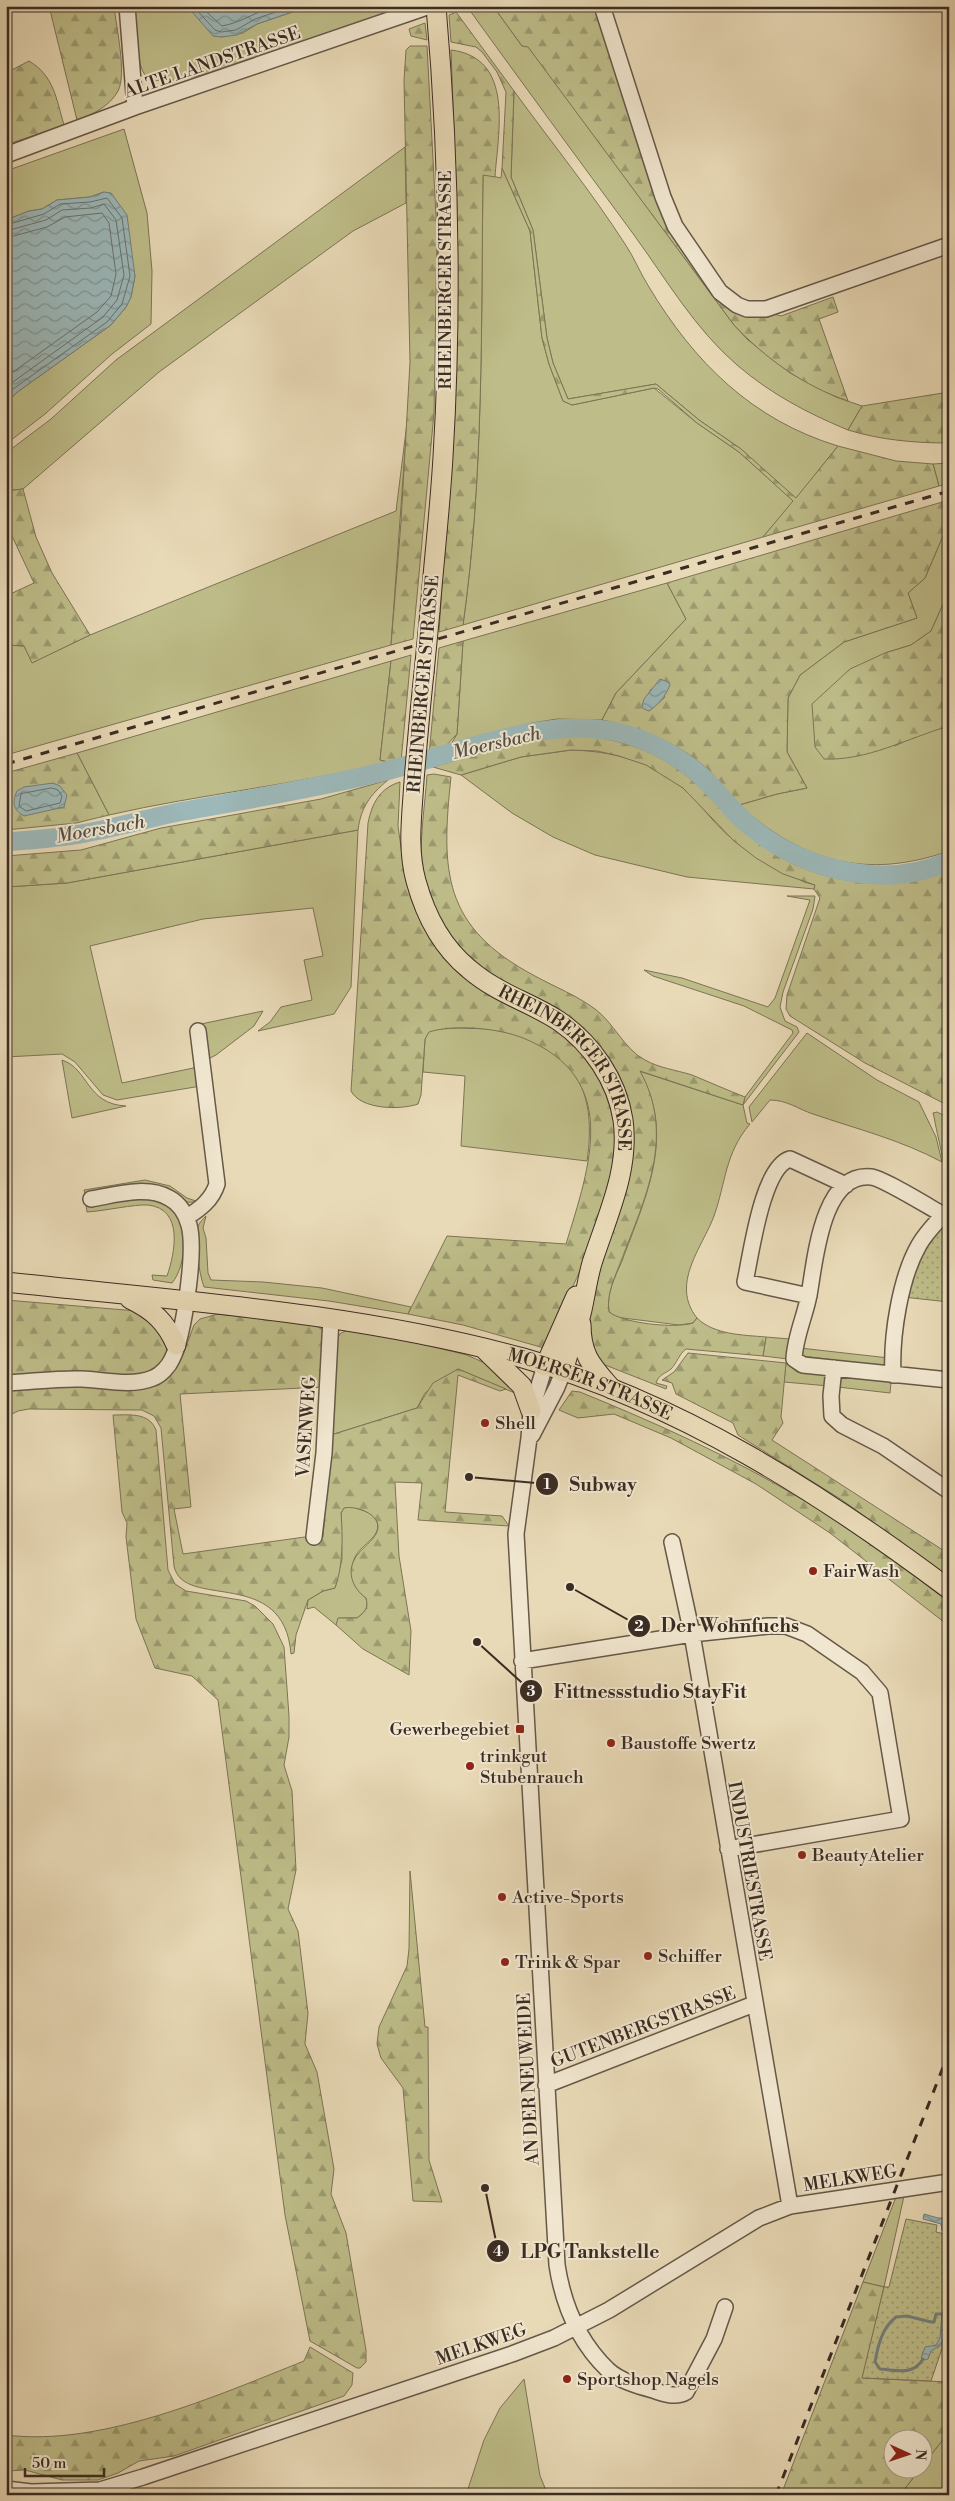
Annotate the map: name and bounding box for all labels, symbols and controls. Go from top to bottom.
street label: ALTE LANDSTRASSE [120,21,303,104]
street label: RHEINBERGER STRASSE [434,170,457,390]
street label: RHEINBERGER STRASSE [402,574,445,794]
water label: Moersbach [450,721,543,765]
water label: Moersbach [54,809,147,849]
street label: RHEINBERGER STRASSE [494,980,635,1152]
street label: MOERSER STRASSE [505,1343,676,1426]
street label: VASENWEG [291,1375,322,1479]
place label: Shell [495,1412,536,1435]
marker: Shell [479,1417,491,1429]
callout: Subway [534,1467,647,1501]
text: Subway [569,1473,637,1497]
text: 1 [543,1475,551,1494]
place label: FairWash [823,1560,900,1583]
marker: FairWash [807,1565,819,1577]
callout: Der Wohnfuchs [626,1609,810,1643]
text: Der Wohnfuchs [661,1614,799,1638]
text: 2 [634,1617,644,1636]
callout: Fittnessstudio StayFit [518,1674,757,1708]
text: Fittnessstudio StayFit [553,1680,747,1704]
text: 3 [526,1682,536,1701]
place label: Gewerbegebiet [389,1718,511,1741]
marker: Gewerbegebiet [514,1723,526,1735]
place label: Baustoffe Swertz [620,1732,756,1755]
marker: Baustoffe Swertz [605,1737,617,1749]
place label: trinkgut Stubenrauch [480,1745,584,1789]
marker: trinkgut Stubenrauch [464,1760,476,1772]
street label: INDUSTRIESTRASSE [722,1779,777,1963]
place label: BeautyAtelier [811,1844,924,1867]
marker: BeautyAtelier [796,1849,808,1861]
place label: Active-Sports [511,1886,624,1909]
marker: Active-Sports [496,1891,508,1903]
place label: Schiffer [658,1945,722,1968]
marker: Schiffer [642,1950,654,1962]
place label: Trink & Spar [515,1951,621,1974]
marker: Trink & Spar [499,1956,511,1968]
street label: GUTENBERGSTRASSE [547,1982,739,2073]
street label: AN DER NEUWEIDE [512,1992,545,2167]
street label: MELKWEG [802,2160,899,2197]
callout: LPG Tankstelle [486,2234,669,2268]
text: LPG Tankstelle [521,2240,659,2264]
text: 4 [493,2242,503,2261]
street label: MELKWEG [433,2318,530,2371]
place label: Sportshop Nagels [577,2368,719,2391]
marker: Sportshop Nagels [561,2373,573,2385]
north arrow [882,2428,932,2478]
scale bar [25,2446,104,2478]
text: N [911,2449,929,2461]
text: 50 m [32,2454,66,2473]

